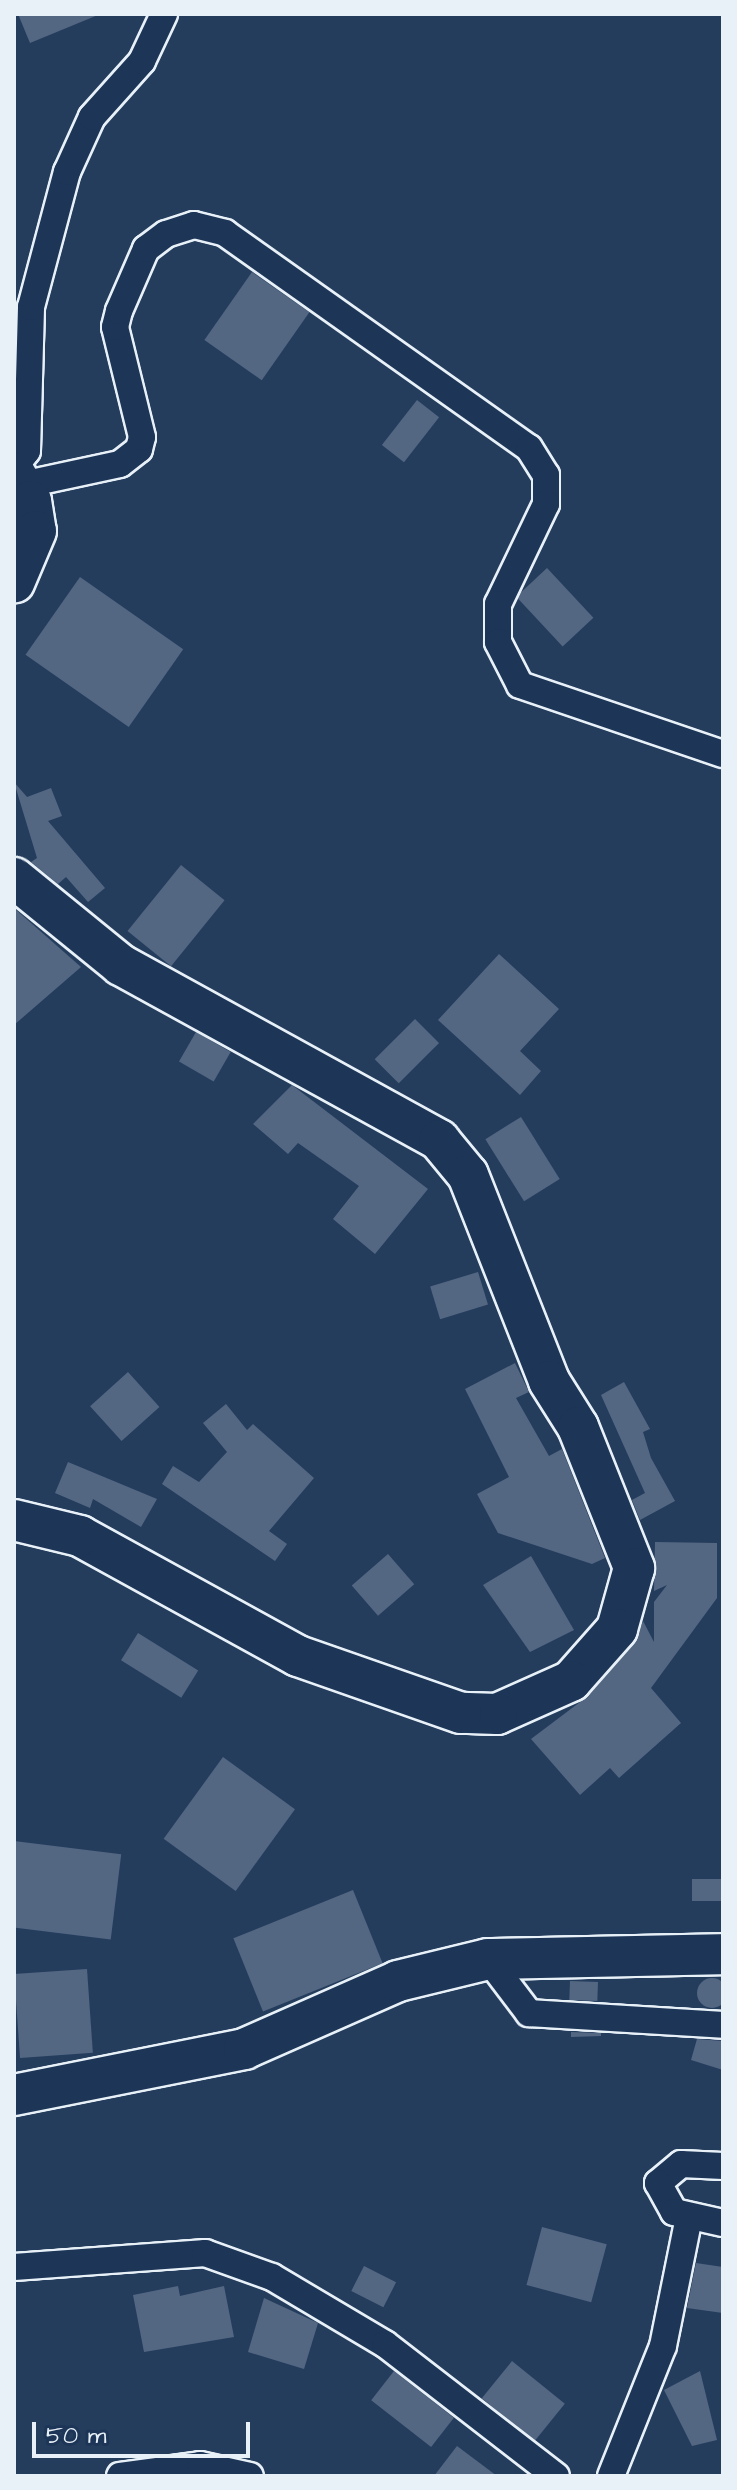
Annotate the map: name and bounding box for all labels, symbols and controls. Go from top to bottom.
scale bar [36,2406,254,2456]
text: 50 m [46,2419,106,2453]

